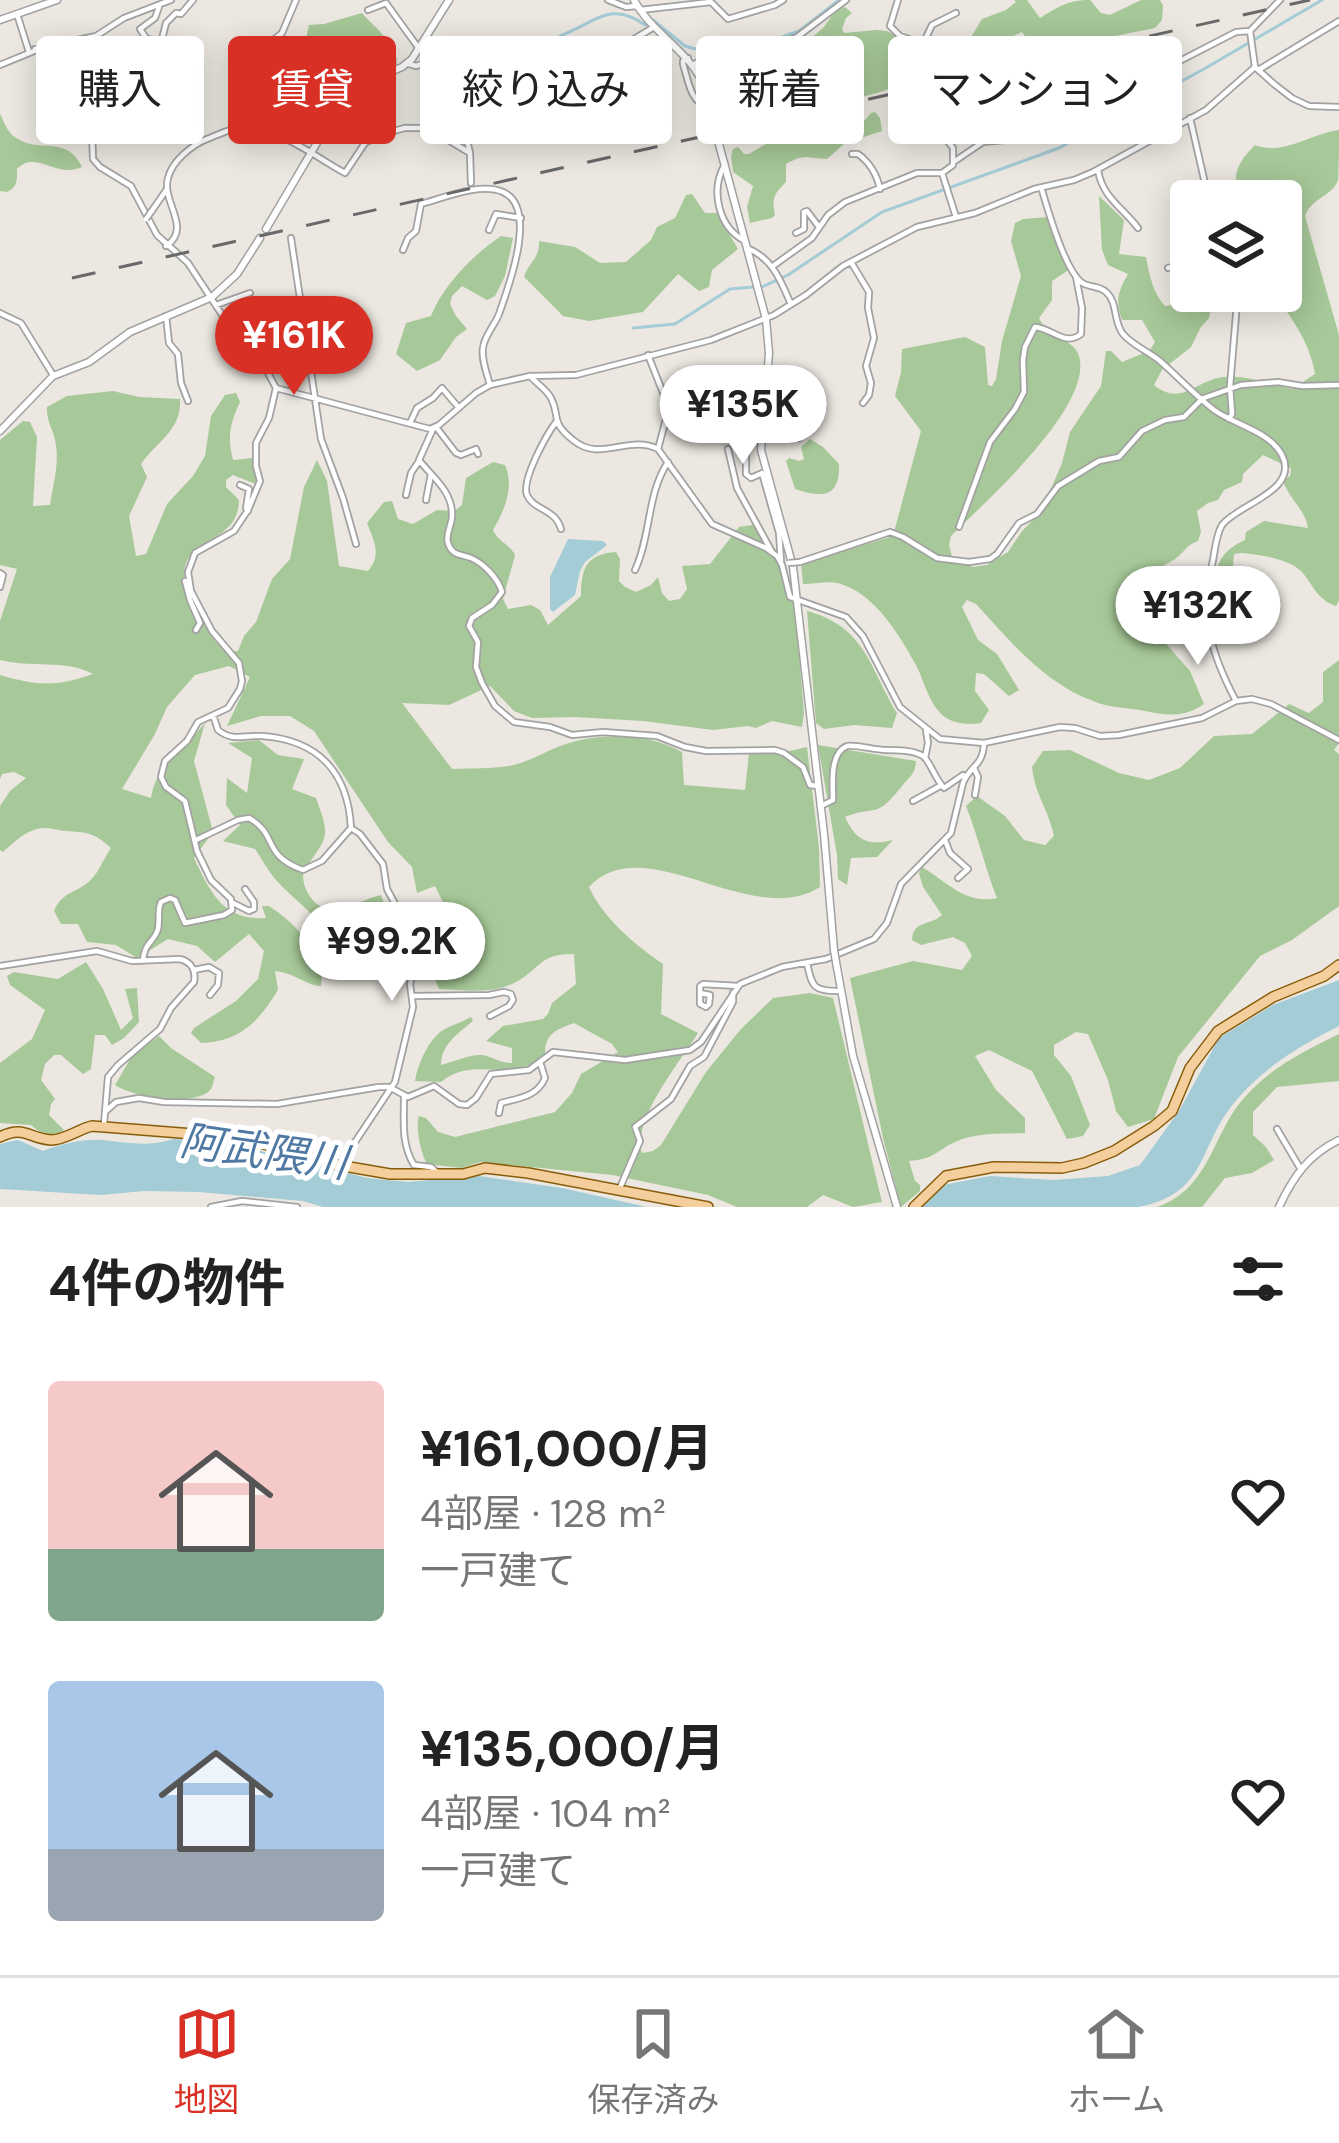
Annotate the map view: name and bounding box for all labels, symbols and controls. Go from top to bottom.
chip: 購入 [36,36,204,144]
chip: 賃貸 [228,36,396,144]
chip: 絞り込み [420,36,672,144]
chip: 新着 [696,36,864,144]
chip: マンション [888,36,1182,144]
map controls [1170,180,1302,312]
button: layers [1170,180,1302,312]
pin: ¥161K [210,296,378,398]
text: ¥161K [242,309,346,360]
pin: ¥135K [659,365,827,467]
text: ¥135K [687,378,799,429]
pin: ¥132K [1114,566,1282,668]
text: ¥132K [1142,579,1254,630]
pin: ¥99.2K [294,902,490,1004]
text: ¥99.2K [326,915,458,966]
water label: 阿武隈川 [177,1113,355,1191]
icon: filters [1225,1246,1291,1312]
text: 4件の物件 [48,1250,285,1317]
text: ¥161,000/月 [420,1415,714,1482]
icon: home [144,1429,288,1573]
icon: heart [1225,1468,1291,1534]
text: 4部屋 · 128 m² [420,1488,666,1539]
text: 一戸建て [420,1545,576,1596]
text: ¥135,000/月 [420,1715,725,1782]
icon: home [144,1729,288,1873]
icon: heart [1225,1768,1291,1834]
text: 4部屋 · 104 m² [420,1788,671,1839]
text: 一戸建て [420,1845,576,1896]
tab: 地図 [174,2001,240,2121]
tab: 保存済み [587,2001,719,2121]
tab: ホーム [1067,2001,1165,2121]

